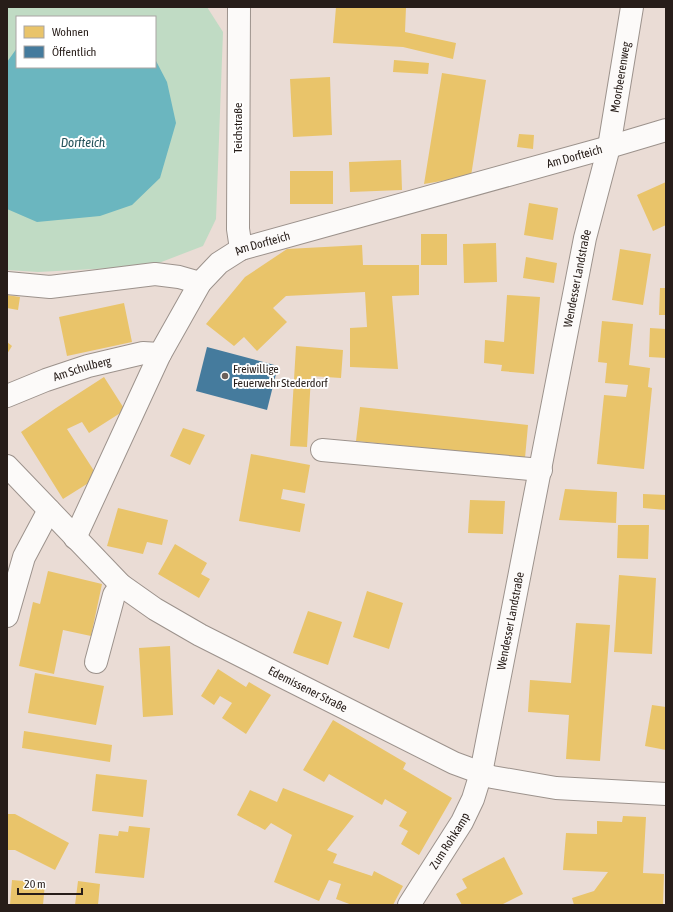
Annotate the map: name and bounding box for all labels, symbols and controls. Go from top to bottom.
legend [16,16,156,68]
text: Wohnen [52,25,89,39]
street label: Moorbeerenweg [608,40,633,114]
text: Öffentlich [52,45,96,59]
street label: Teichstraße [231,103,245,153]
water label: Dorfteich [61,135,106,150]
street label: Am Dorfteich [545,142,604,171]
street label: Wendesser Landstraße [561,228,594,329]
street label: Am Dorfteich [232,229,292,258]
street label: Am Schulberg [51,354,113,384]
place label: Freiwillige Feuerwehr Stederdorf [233,362,329,390]
marker: Freiwillige Feuerwehr Stederdorf [220,371,230,381]
street label: Wendesser Landstraße [494,571,527,671]
street label: Edemissener Straße [266,664,350,715]
street label: Zum Rohkamp [427,810,473,872]
scale bar [18,870,82,896]
text: 20 m [24,877,46,891]

